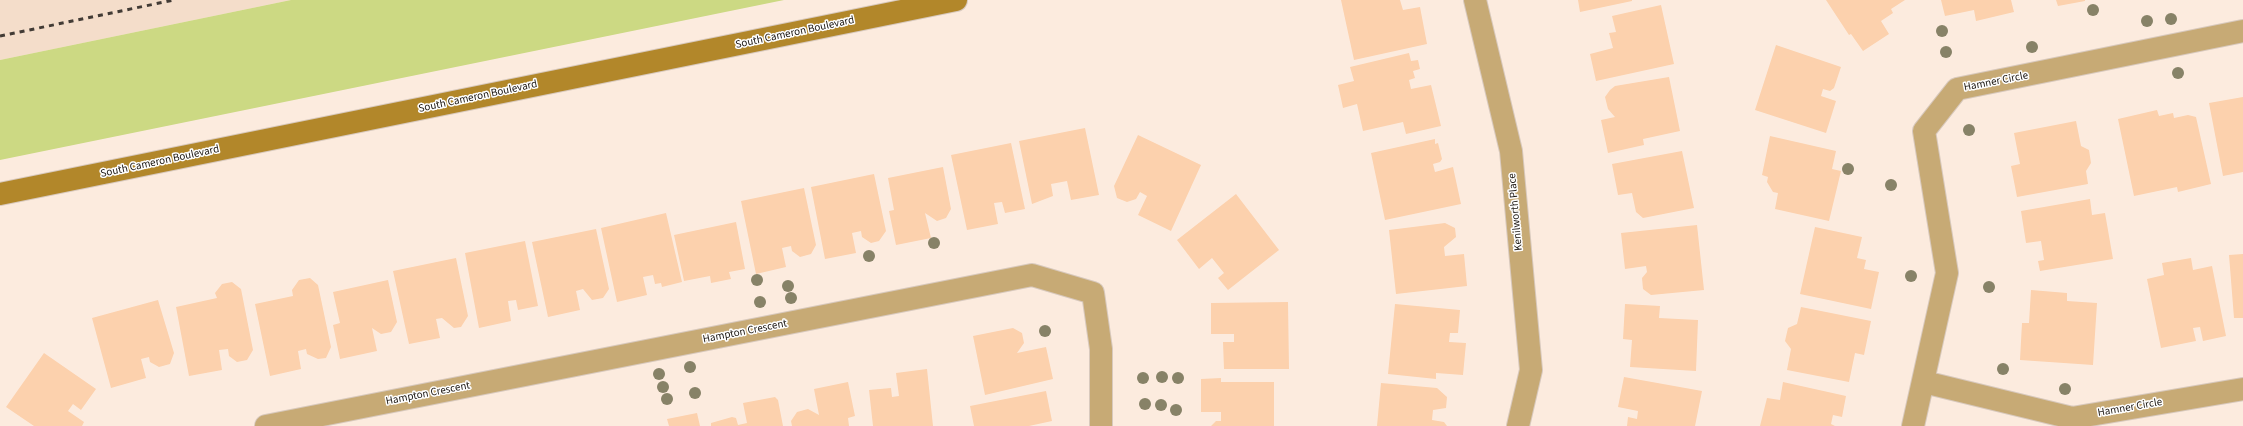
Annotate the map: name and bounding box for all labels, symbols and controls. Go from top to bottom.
street label: South Cameron Boulevard [734,14,856,52]
street label: Hamner Circle [1963,69,2029,95]
street label: South Cameron Boulevard [417,78,539,116]
street label: South Cameron Boulevard [99,143,221,181]
street label: Kenilworth Place [1506,173,1526,251]
street label: Hampton Crescent [702,317,788,347]
street label: Hampton Crescent [385,379,471,409]
street label: Hamner Circle [2097,396,2163,420]

